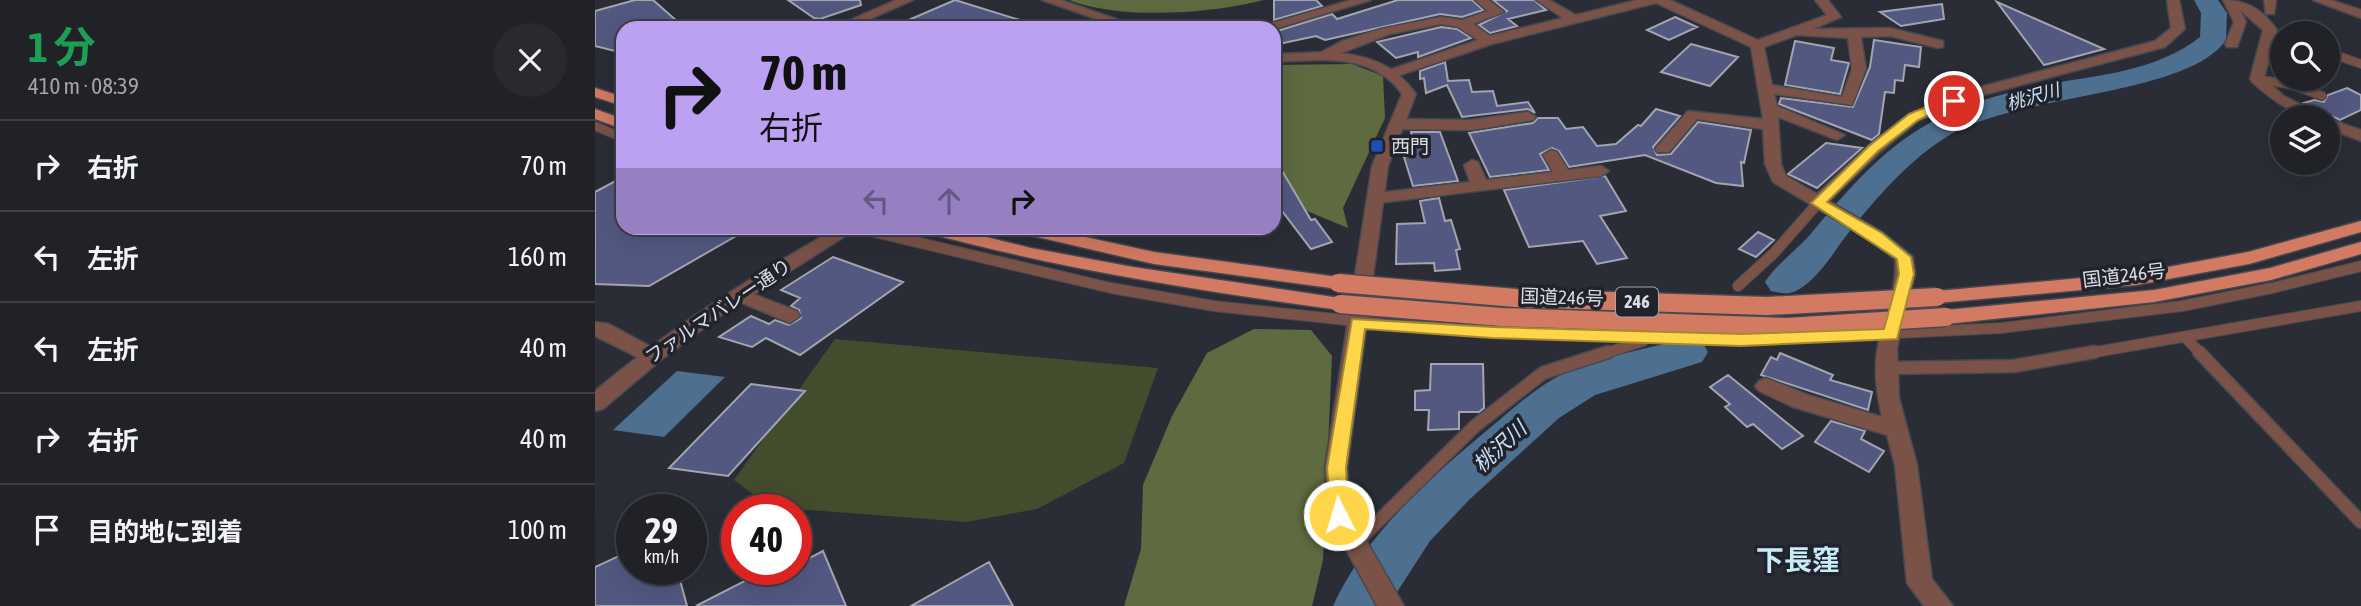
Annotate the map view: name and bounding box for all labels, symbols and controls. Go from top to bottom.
map controls [2270,21,2340,175]
button: search [2270,21,2340,91]
text: 1 分 [28,23,96,71]
button: close [493,23,567,97]
text: 70 m [759,44,847,100]
icon: right [644,49,735,140]
pin [1924,71,1984,131]
text: 410 m · 08:39 [28,73,139,99]
water label: 桃沢川 [2004,78,2064,114]
icon: arrive [1935,82,1973,120]
button: layers [2270,105,2340,175]
text: 右折 [759,109,823,146]
place label: 西門 [1391,135,1429,157]
marker: 西門 [1369,138,1385,154]
icon: right [28,147,66,185]
text: 70 m [520,151,567,181]
text: 右折 [87,153,139,183]
icon: left [857,182,895,220]
icon: ahead [930,182,968,220]
icon: right [1003,182,1041,220]
icon: left [28,238,66,276]
text: 160 m [508,242,567,272]
text: 左折 [87,244,139,274]
street label: ファルマバレー通り [641,254,795,368]
street label: 国道246号 [2081,259,2167,291]
street label: 国道246号 [1520,285,1604,309]
road number: 246 [1616,288,1658,316]
icon: left [28,329,66,367]
text: 40 m [520,333,567,363]
text: 左折 [87,335,139,365]
water label: 桃沢川 [1468,415,1532,477]
icon: right [28,420,66,458]
text: 40 m [520,424,567,454]
text: 右折 [87,426,139,456]
position arrow [1302,478,1376,552]
speed limit sign: 40 [721,494,812,585]
text: 29 [645,510,678,550]
icon: arrive [28,511,66,549]
text: 100 m [508,515,567,545]
text: 目的地に到着 [87,517,243,547]
district label: 下長窪 [1756,544,1840,576]
text: km/h [644,546,679,567]

